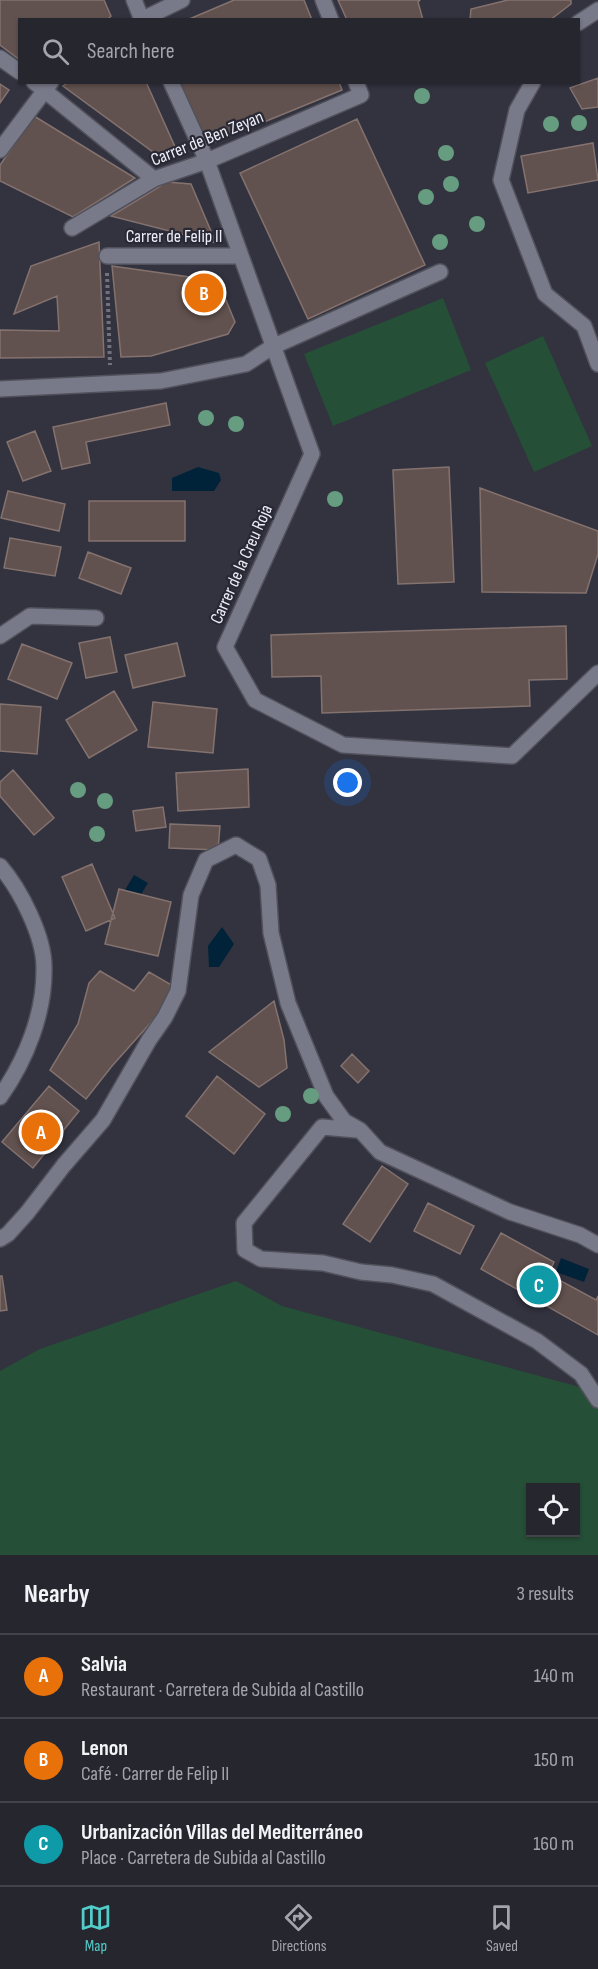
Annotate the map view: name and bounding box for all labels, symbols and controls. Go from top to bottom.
search box [18,18,580,84]
icon: search [39,35,72,68]
text: Search here [87,38,174,65]
street label: Carrer de Ben Zeyan [148,106,267,171]
street label: Carrer de Felip II [126,226,222,247]
pin: B [184,270,224,316]
street label: Carrer de la Creu Roja [206,501,277,627]
your location [333,768,362,797]
pin: A [22,1110,60,1154]
pin: C [520,1262,558,1308]
map controls [526,1483,580,1537]
button: locate [526,1483,580,1537]
text: Nearby [24,1579,90,1610]
text: 3 results [517,1582,574,1606]
text: Salvia [81,1651,127,1678]
text: A [39,1664,48,1688]
text: 140 m [534,1664,574,1688]
text: Restaurant · Carretera de Subida al Castillo [81,1678,364,1702]
text: Lenon [81,1735,128,1762]
text: B [39,1748,48,1772]
text: 150 m [534,1748,574,1772]
text: Café · Carrer de Felip II [81,1762,229,1786]
text: Urbanización Villas del Mediterráneo [81,1819,363,1846]
text: C [38,1832,49,1856]
text: 160 m [533,1832,574,1856]
text: Place · Carretera de Subida al Castillo [81,1846,326,1870]
tab: Map [79,1901,112,1956]
tab: Directions [271,1901,326,1956]
tab: Saved [485,1901,518,1956]

